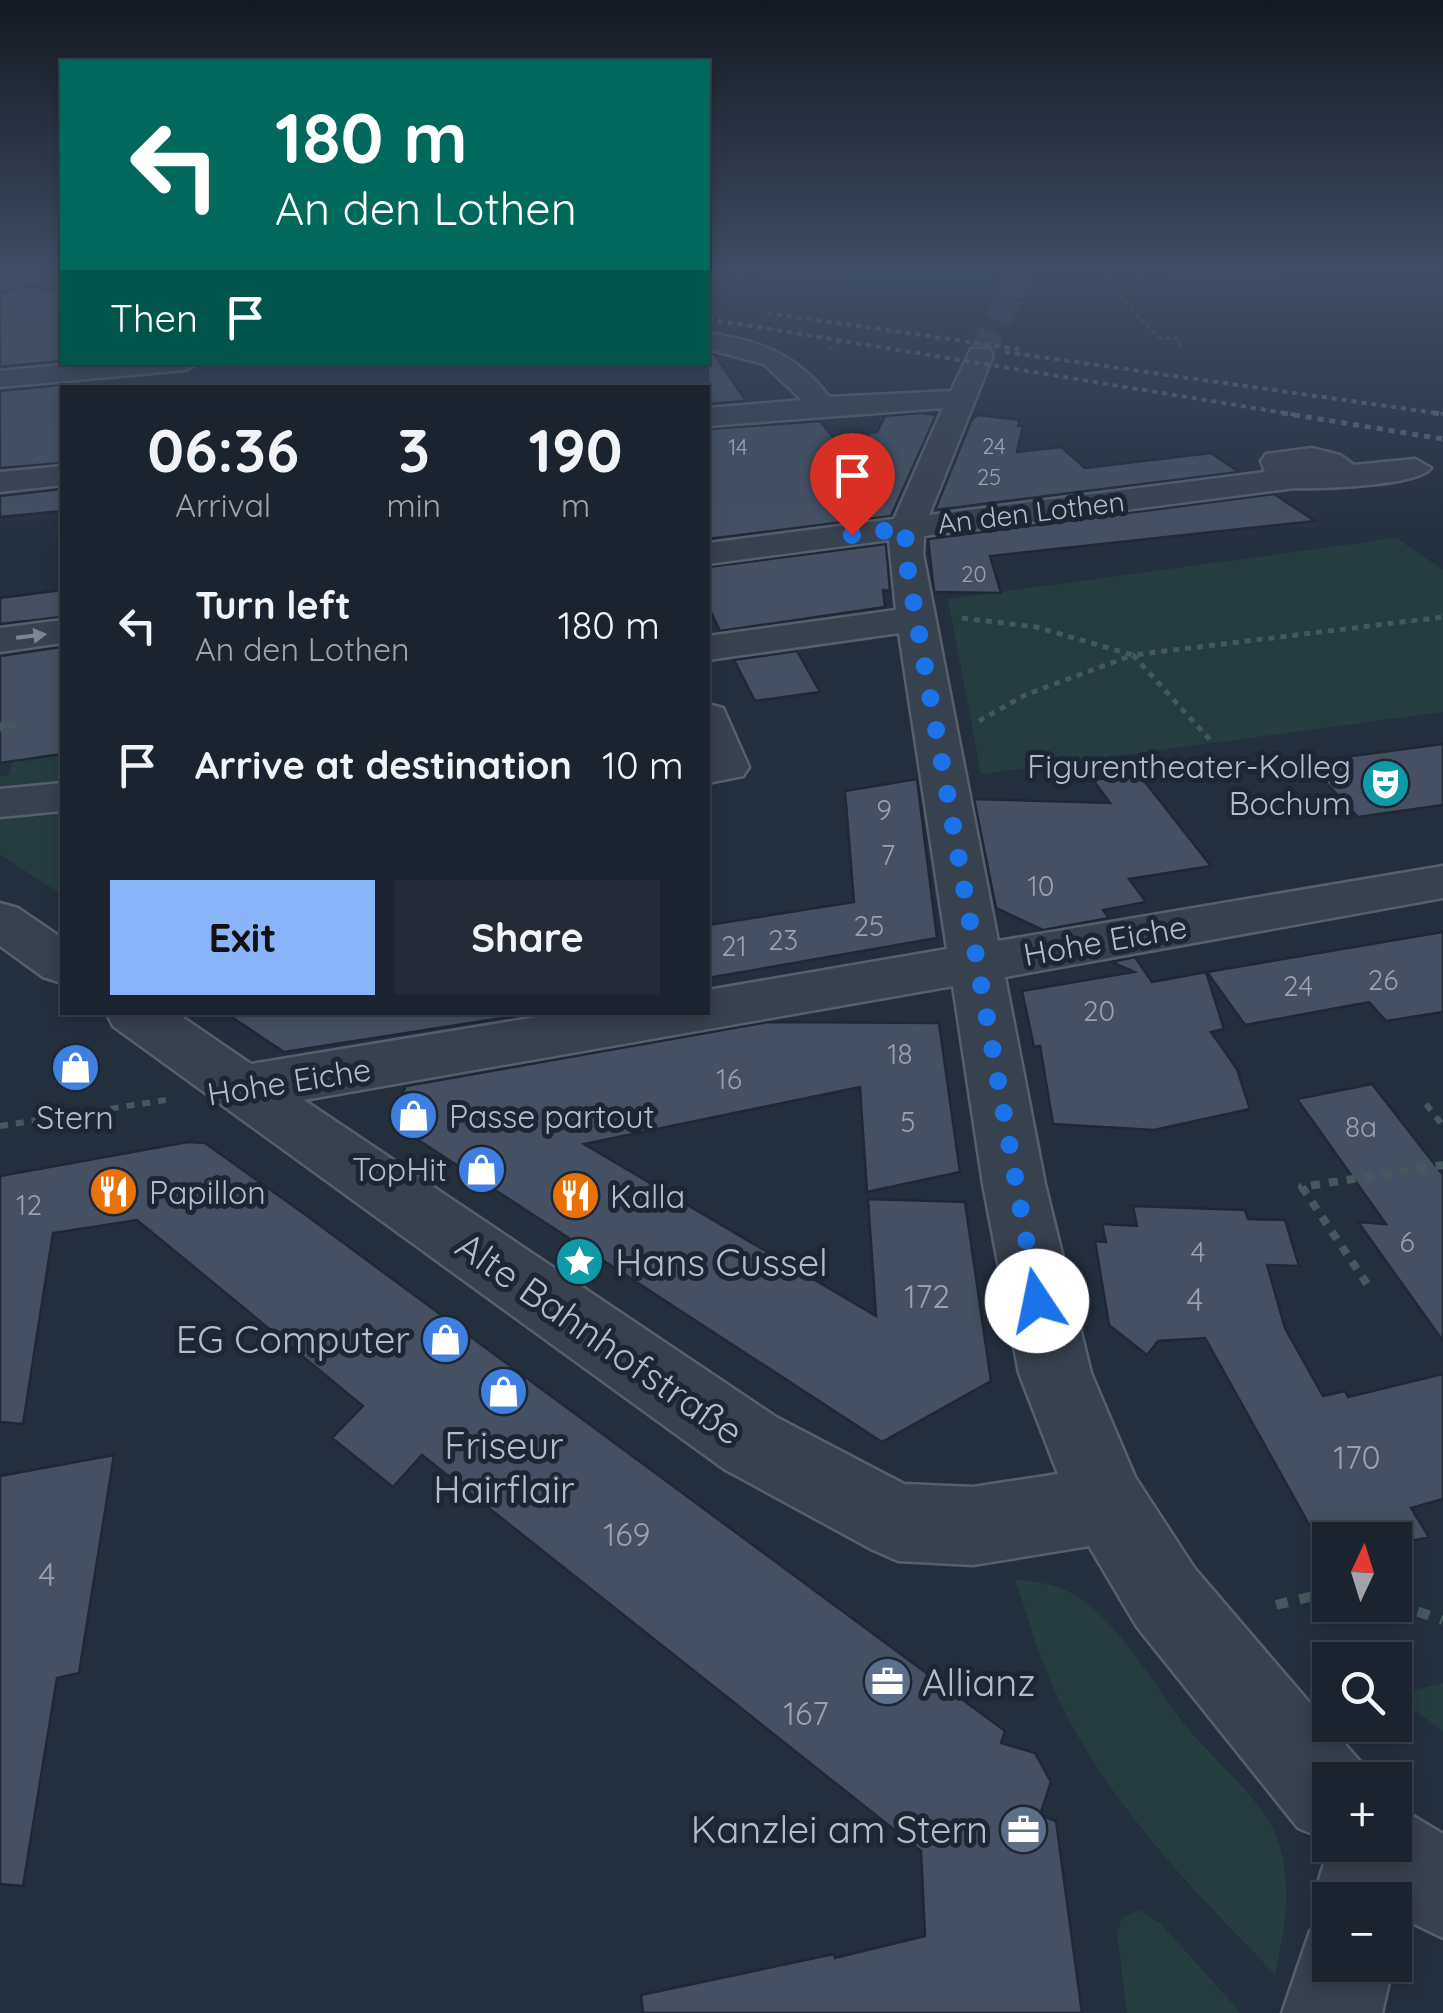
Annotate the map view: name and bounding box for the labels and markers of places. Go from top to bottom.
pin [810,433,895,536]
place label: Figurentheater-Kolleg Bochum [1027,746,1351,823]
theatre icon: Figurentheater-Kolleg Bochum [1360,758,1412,810]
shop icon: Stern [49,1041,101,1093]
shop icon: Passe partout [388,1090,440,1142]
place label: Passe partout [449,1096,654,1136]
place label: Stern [36,1097,114,1137]
shop icon: TopHit [456,1143,508,1195]
place label: TopHit [352,1149,447,1189]
restaurant icon: Papillon [88,1166,140,1218]
restaurant icon: Kalla [549,1170,601,1222]
place label: Papillon [149,1172,266,1212]
place label: Kalla [610,1176,685,1216]
place icon: Hans Cussel [554,1236,606,1288]
place label: Hans Cussel [615,1238,828,1286]
shop icon: EG Computer [419,1313,471,1365]
place label: EG Computer [176,1315,410,1363]
shop icon: Friseur Hairflair [478,1365,530,1417]
place label: Friseur Hairflair [433,1421,575,1513]
office icon: Allianz [861,1656,913,1708]
place label: Allianz [922,1658,1035,1706]
office icon: Kanzlei am Stern [997,1803,1049,1855]
place label: Kanzlei am Stern [691,1805,988,1853]

